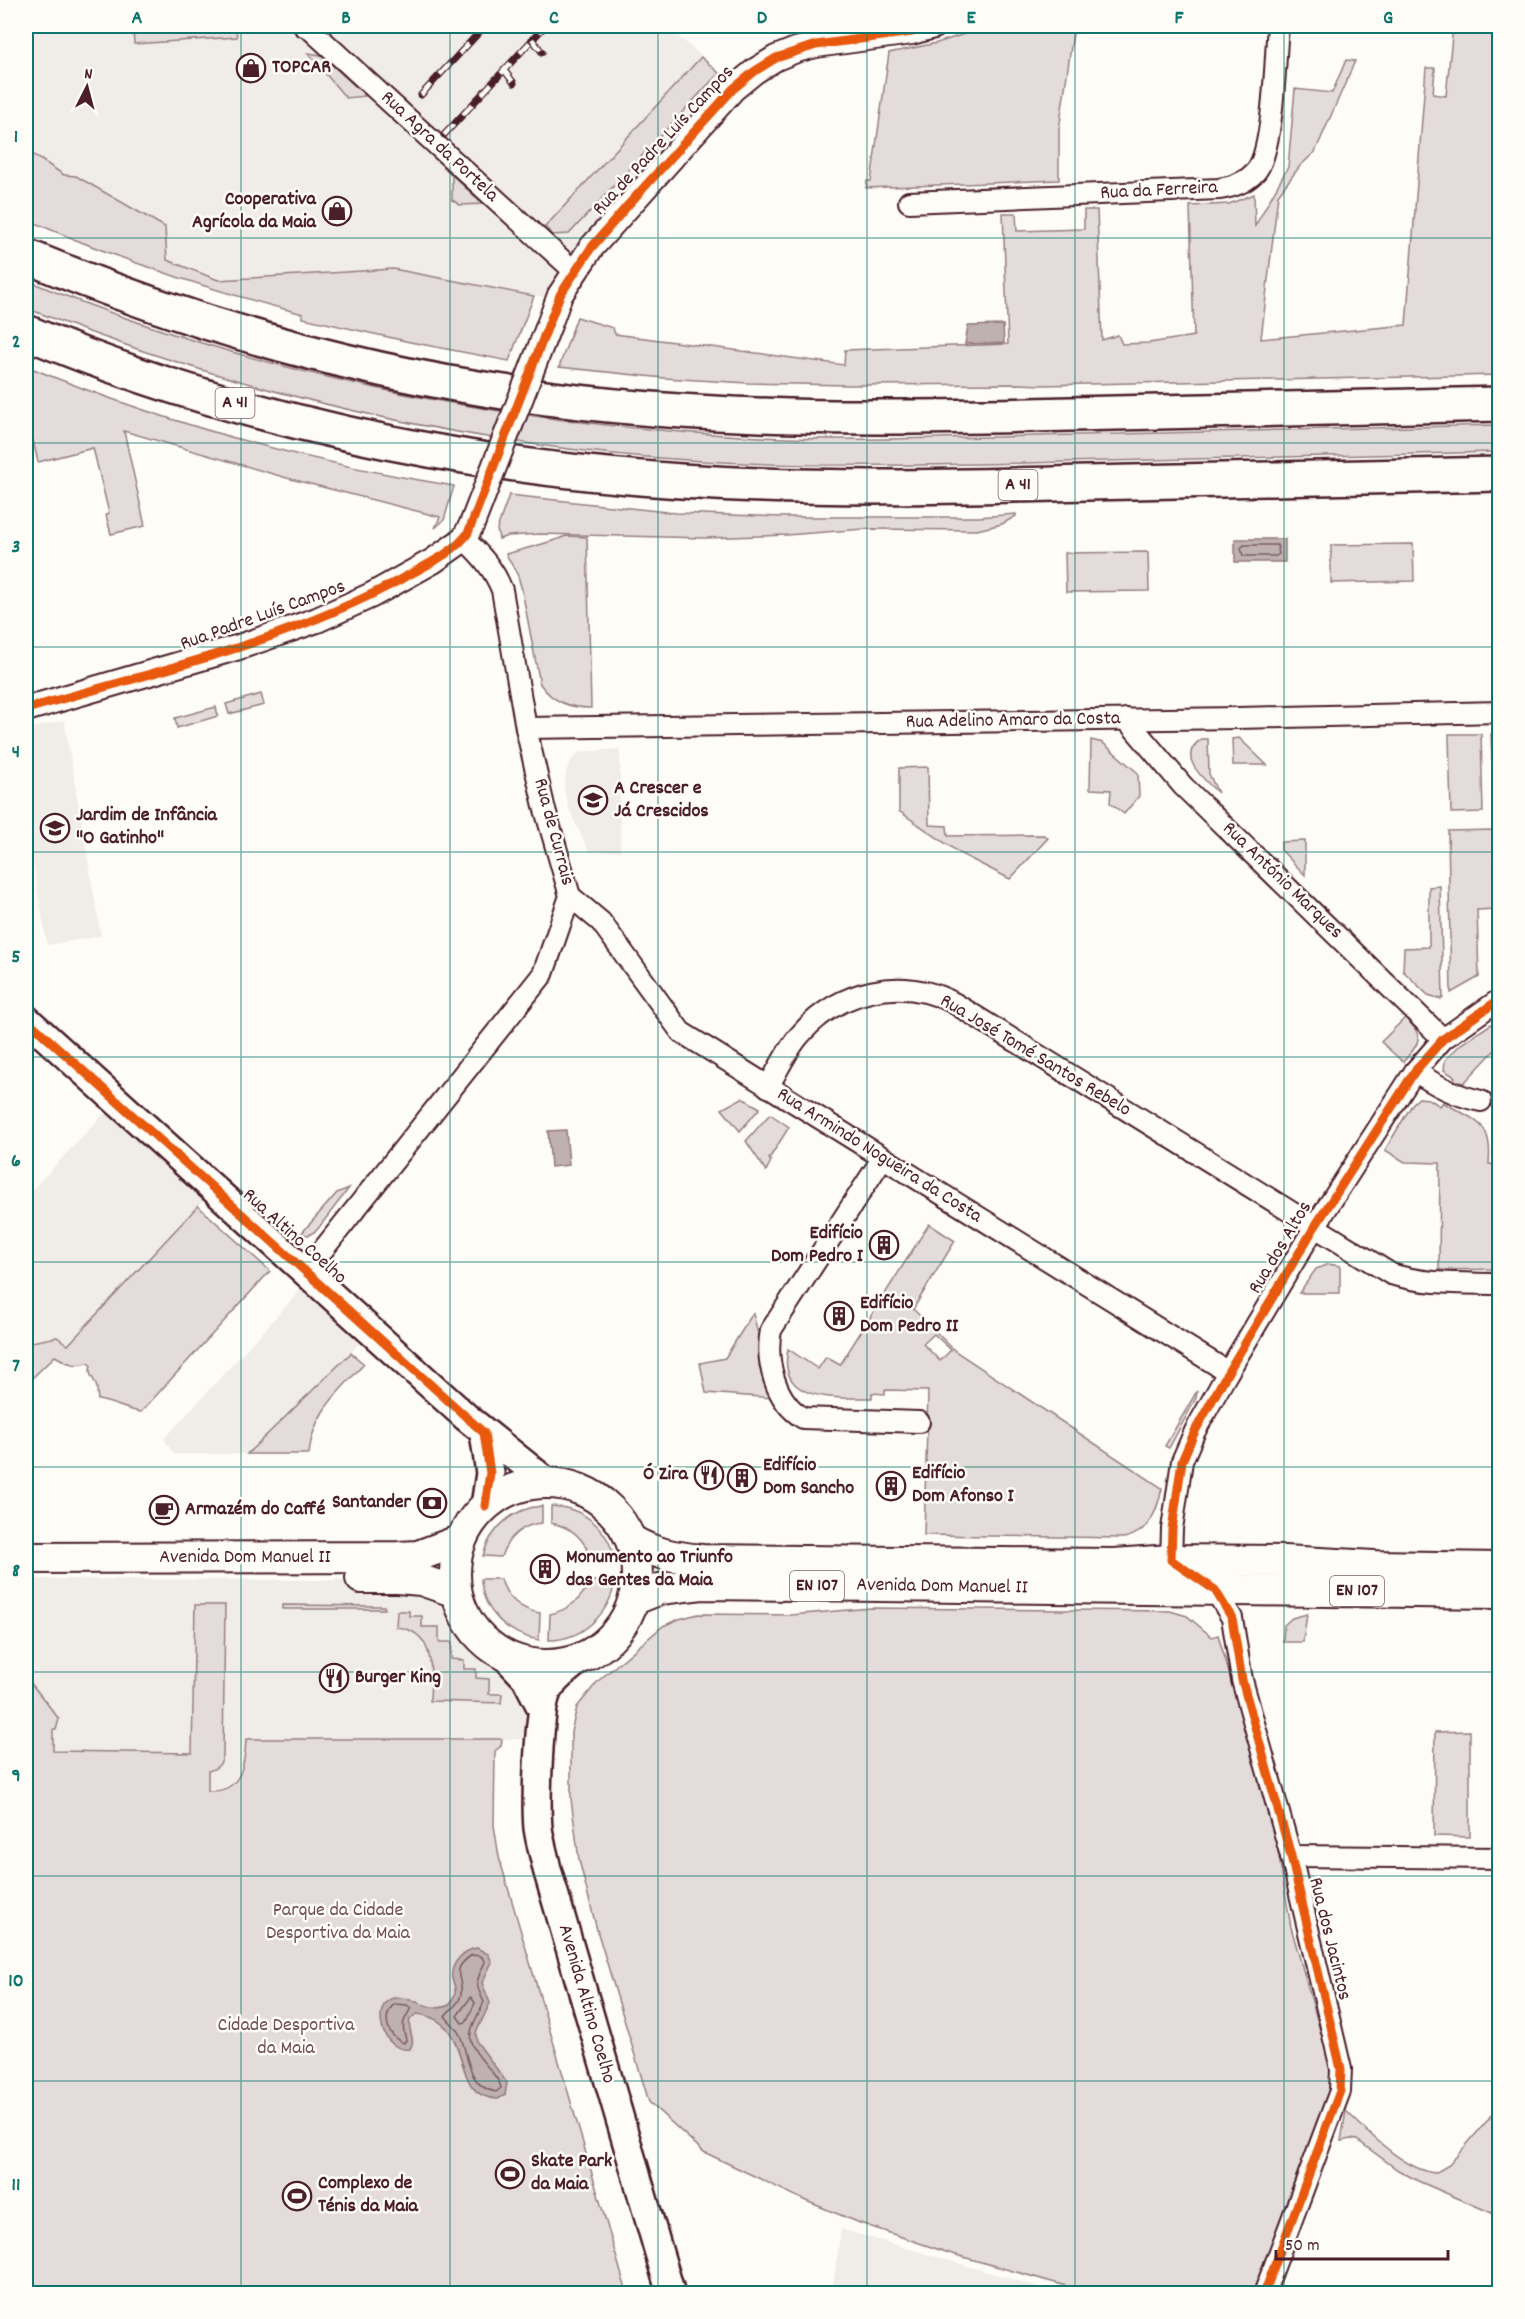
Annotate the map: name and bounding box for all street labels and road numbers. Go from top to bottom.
street label: Rua de Padre Luís Campos [587,60,741,222]
street label: Rua Agra da Portela [374,85,505,210]
street label: Rua da Ferreira [1100,174,1219,208]
road number: A 41 [216,388,254,418]
road number: A 41 [998,470,1038,500]
street label: Rua Padre Luís Campos [176,573,350,659]
street label: Rua Adelino Amaro da Costa [905,705,1121,737]
street label: Rua de Currais [525,775,581,889]
street label: Rua António Marques [1215,816,1349,946]
street label: Rua José Tomé Santos Rebelo [934,988,1136,1124]
street label: Rua Armindo Nogueira da Costa [771,1081,988,1231]
street label: Rua Altino Coelho [236,1182,353,1292]
street label: Rua dos Altos [1242,1196,1320,1300]
street label: Avenida Dom Manuel II [159,1544,331,1572]
road number: EN 107 [790,1571,844,1601]
street label: Avenida Dom Manuel II [856,1572,1028,1602]
road number: EN 107 [1330,1576,1384,1606]
street label: Rua dos Jacintos [1300,1875,1358,2003]
street label: Avenida Altino Coelho [550,1921,622,2087]

